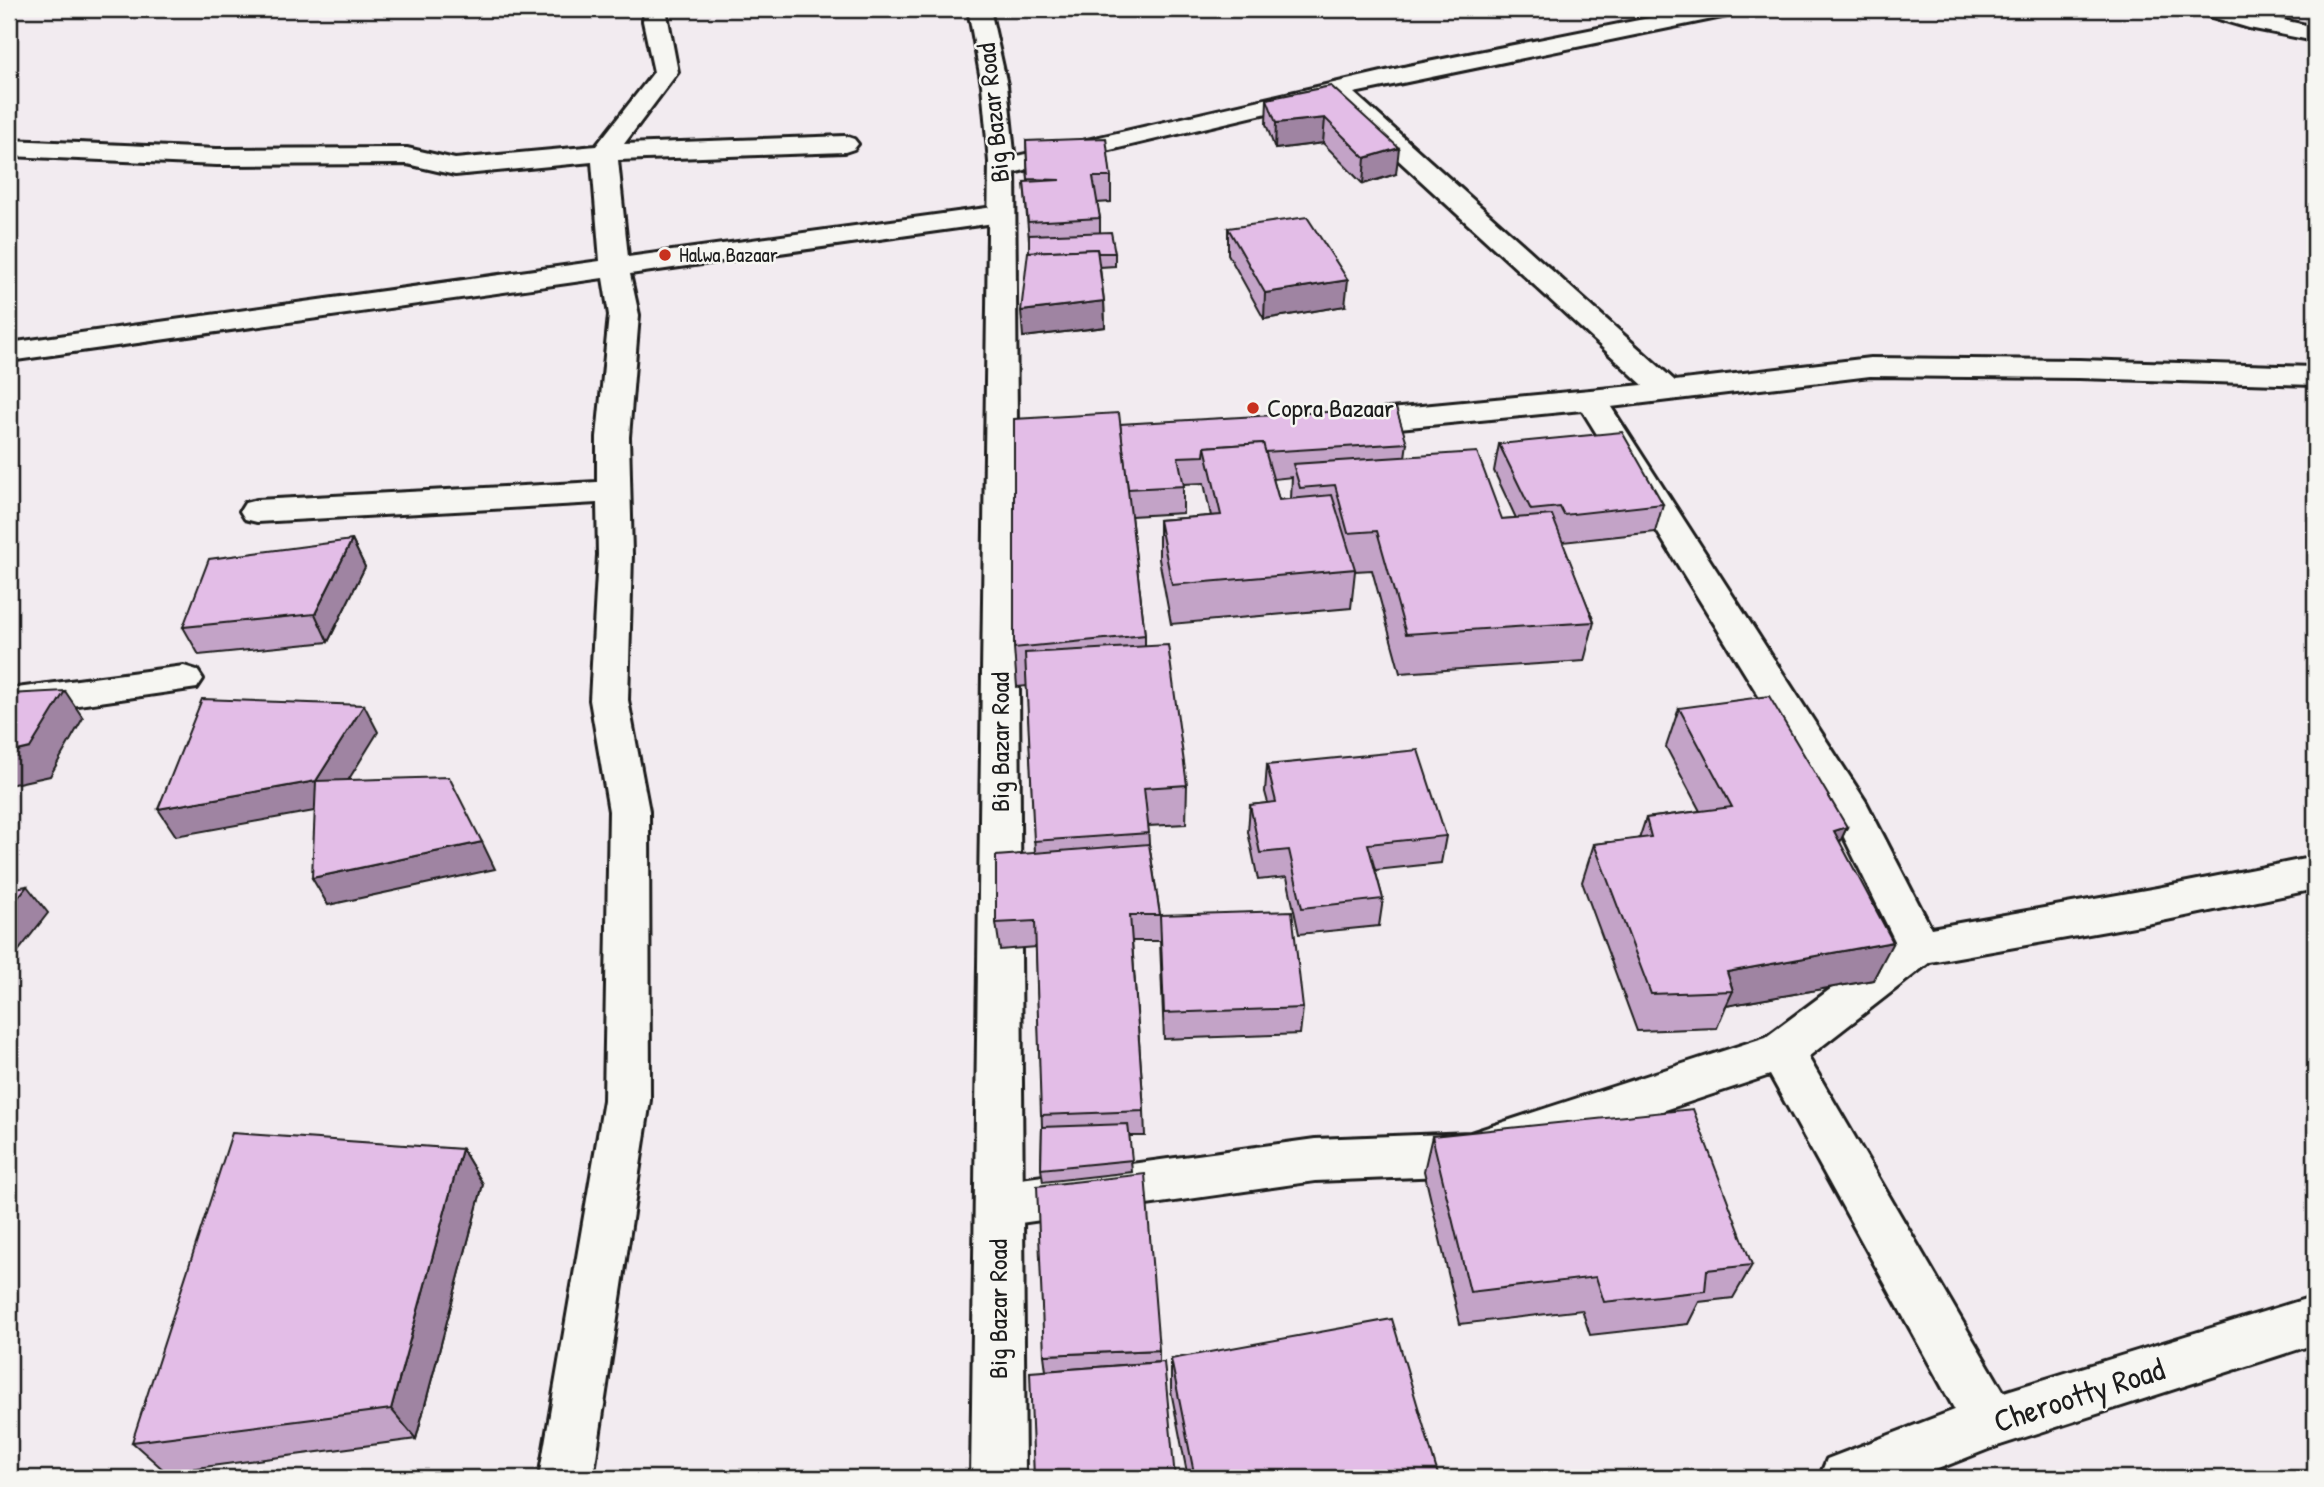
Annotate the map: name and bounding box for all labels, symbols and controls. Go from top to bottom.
street label: Big Bazar Road [968,42,1017,184]
place label: Halwa Bazaar [679,240,778,269]
marker: Halwa Bazaar [657,247,673,263]
place label: Copra Bazaar [1267,390,1394,425]
marker: Copra Bazaar [1245,400,1261,416]
street label: Big Bazar Road [982,672,1017,812]
street label: Big Bazar Road [980,1239,1015,1379]
street label: Cherootty Road [1988,1347,2170,1442]

